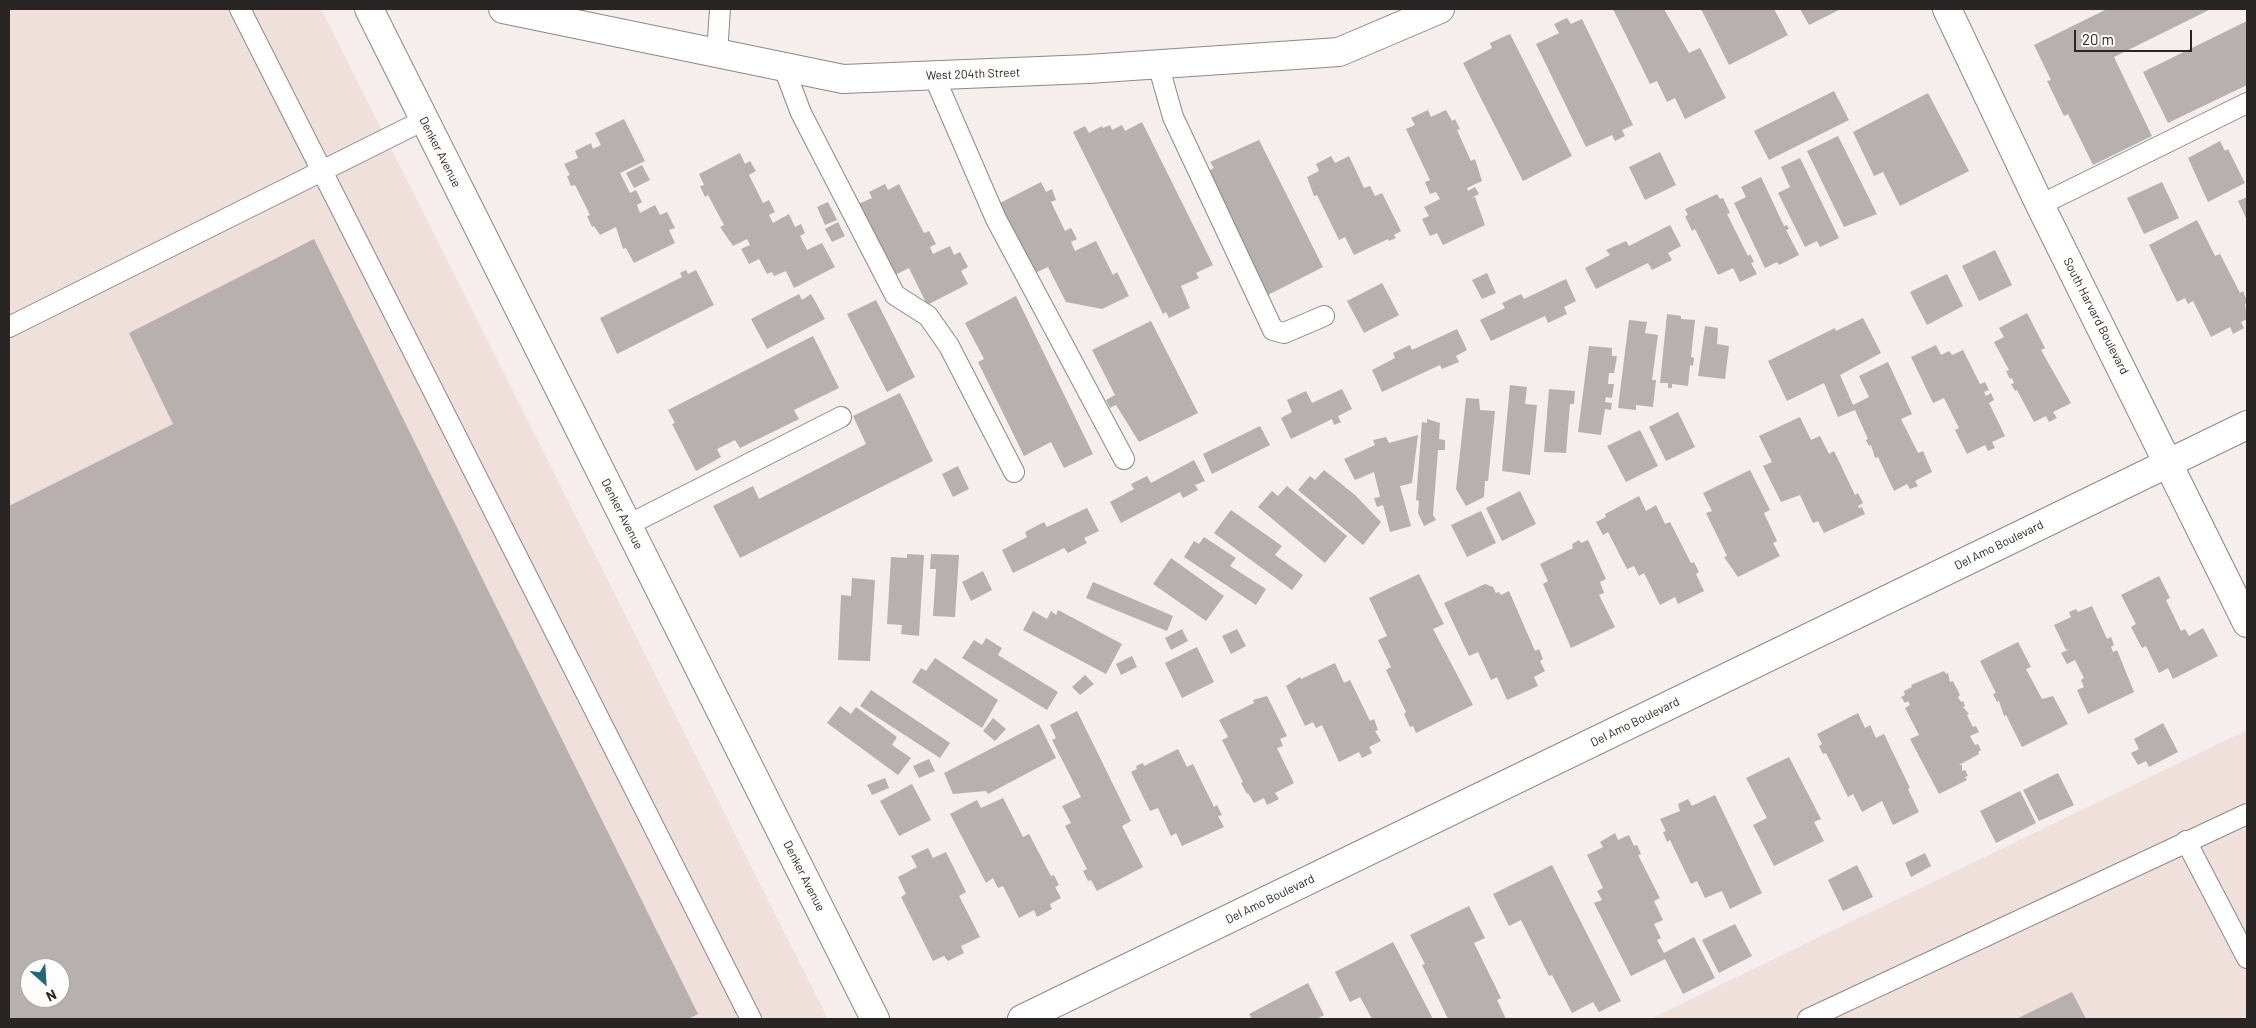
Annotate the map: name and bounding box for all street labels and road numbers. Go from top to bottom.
street label: West 204th Street [925,65,1021,83]
street label: Denker Avenue [416,114,464,190]
street label: South Harvard Boulevard [2060,255,2132,377]
street label: Denker Avenue [598,476,646,552]
street label: Del Amo Boulevard [1952,517,2046,573]
street label: Del Amo Boulevard [1588,694,1682,750]
street label: Denker Avenue [780,838,828,914]
street label: Del Amo Boulevard [1223,871,1317,927]

